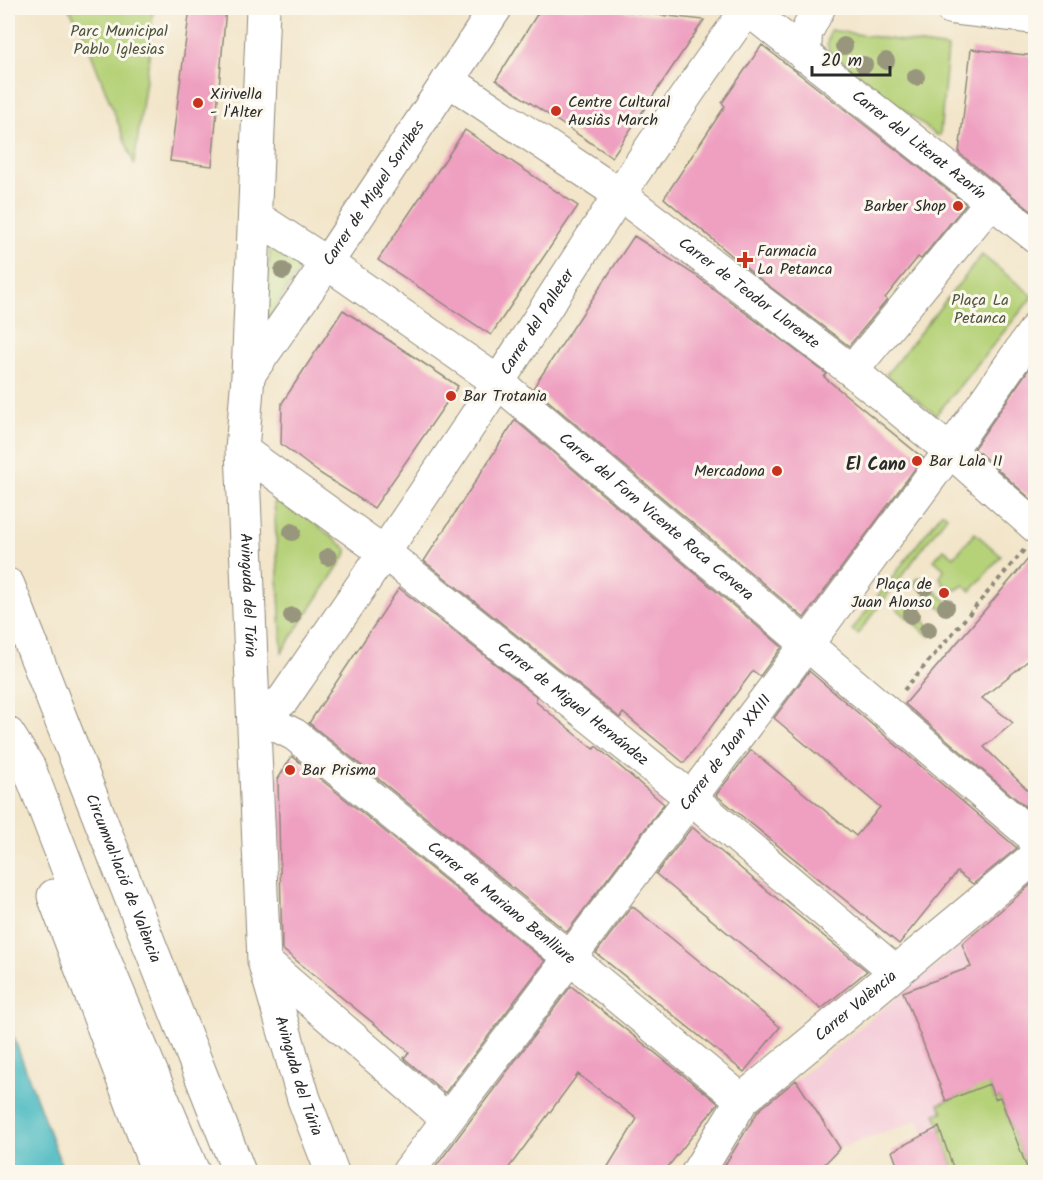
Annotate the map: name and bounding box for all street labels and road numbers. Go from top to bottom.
street label: Carrer del Literat Azorín [846,84,992,206]
street label: Carrer de Miguel Sorribes [316,115,431,271]
street label: Carrer de Teodor Llorente [673,231,825,355]
street label: Carrer del Palleter [493,262,581,380]
street label: Carrer del Forn Vicente Roca Cervera [553,426,759,607]
street label: Avinguda del Túria [233,533,263,658]
street label: Carrer de Miguel Hernández [492,635,654,772]
street label: Carrer de Joan XXIII [673,689,777,816]
street label: Circumval·lació de València [79,790,168,966]
street label: Carrer de Mariano Benlliure [422,835,581,971]
street label: Carrer València [809,964,902,1047]
street label: Avinguda del Túria [268,1013,329,1139]

